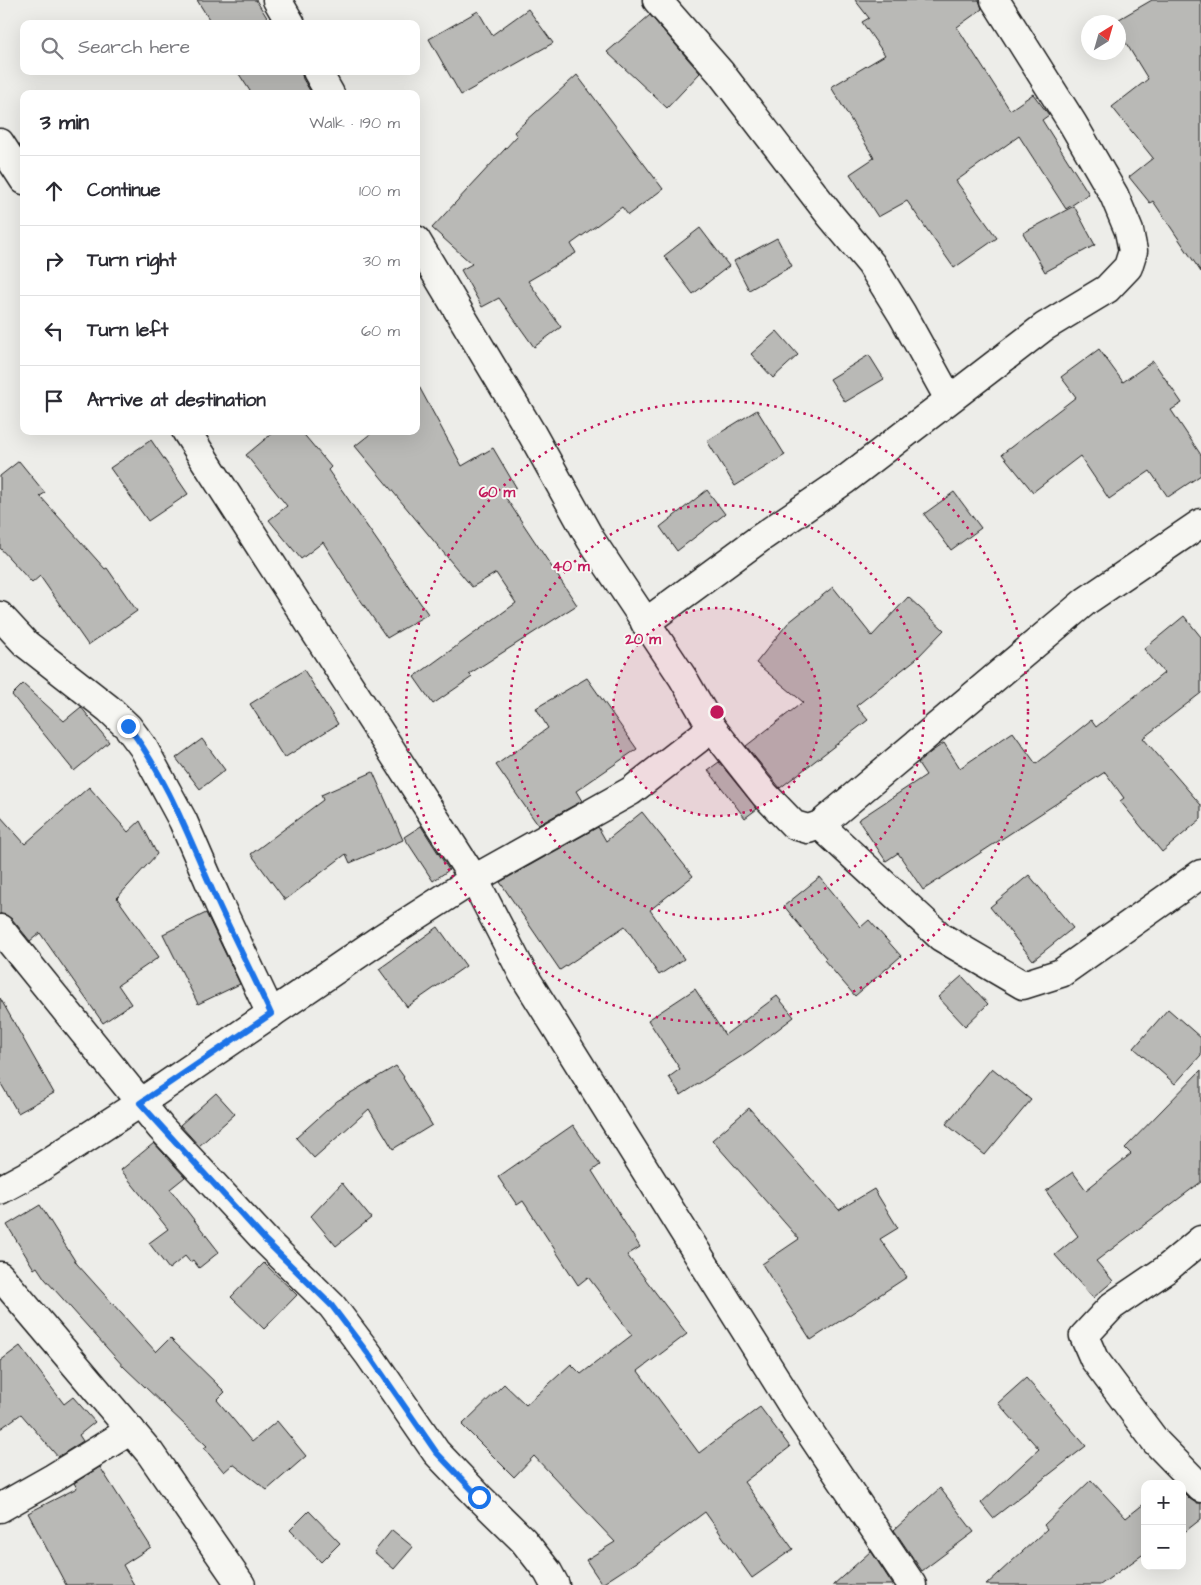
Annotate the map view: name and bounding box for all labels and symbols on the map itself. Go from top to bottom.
north arrow [1081,15,1126,60]
text: 60 m [479,482,516,503]
text: 40 m [552,556,590,577]
text: 20 m [624,629,661,650]
centre of rings [708,703,726,721]
route end [117,715,140,738]
route start [468,1486,491,1509]

